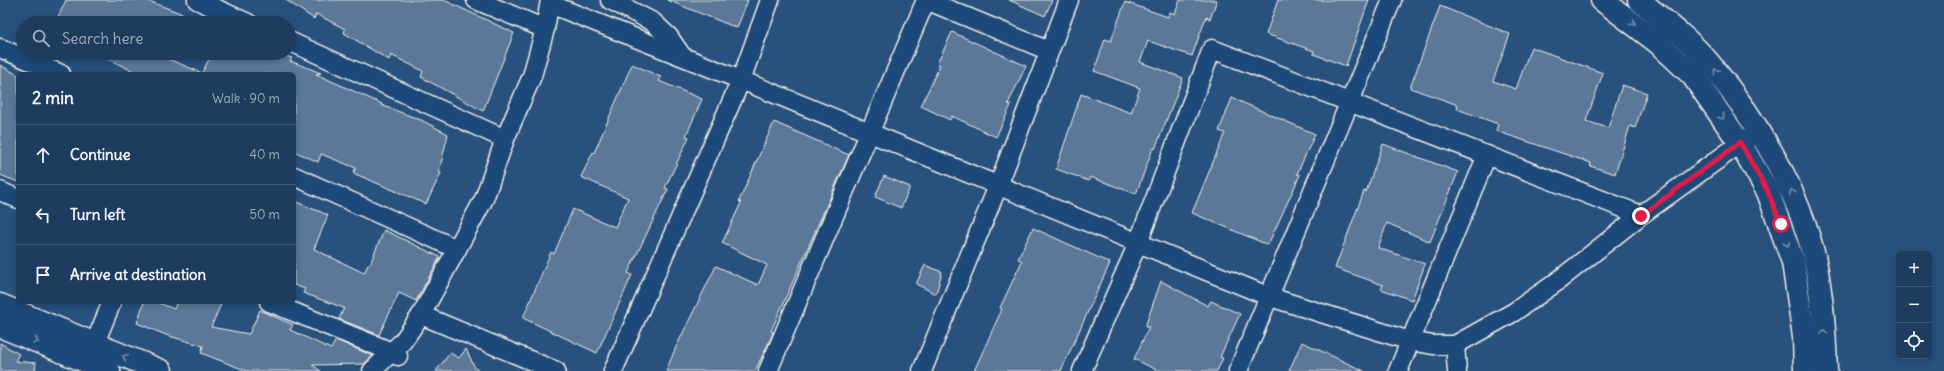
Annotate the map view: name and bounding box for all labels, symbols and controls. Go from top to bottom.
search box [16,16,296,60]
one-way arrow [1629,18,1636,25]
icon: search [30,27,52,49]
text: Search here [62,29,143,48]
one-way arrow [1713,68,1720,75]
text: 2 min [32,87,74,109]
text: Walk · 90 m [212,90,280,107]
one-way arrow [1717,113,1725,120]
icon: ahead [32,144,54,166]
text: Continue [70,145,131,164]
text: 40 m [249,146,280,163]
one-way arrow [1789,189,1797,197]
icon: left [32,204,54,226]
text: Turn left [70,205,125,224]
text: 50 m [249,206,280,223]
route end [1632,207,1650,225]
route start [1772,215,1790,233]
one-way arrow [1782,241,1791,248]
map controls [1896,251,1932,359]
button: + [1896,251,1932,287]
icon: arrive [32,264,54,286]
text: Arrive at destination [70,265,206,284]
button: − [1896,287,1932,323]
button: locate [1896,323,1932,359]
one-way arrow [1820,329,1829,335]
one-way arrow [32,336,40,344]
one-way arrow [121,353,128,361]

